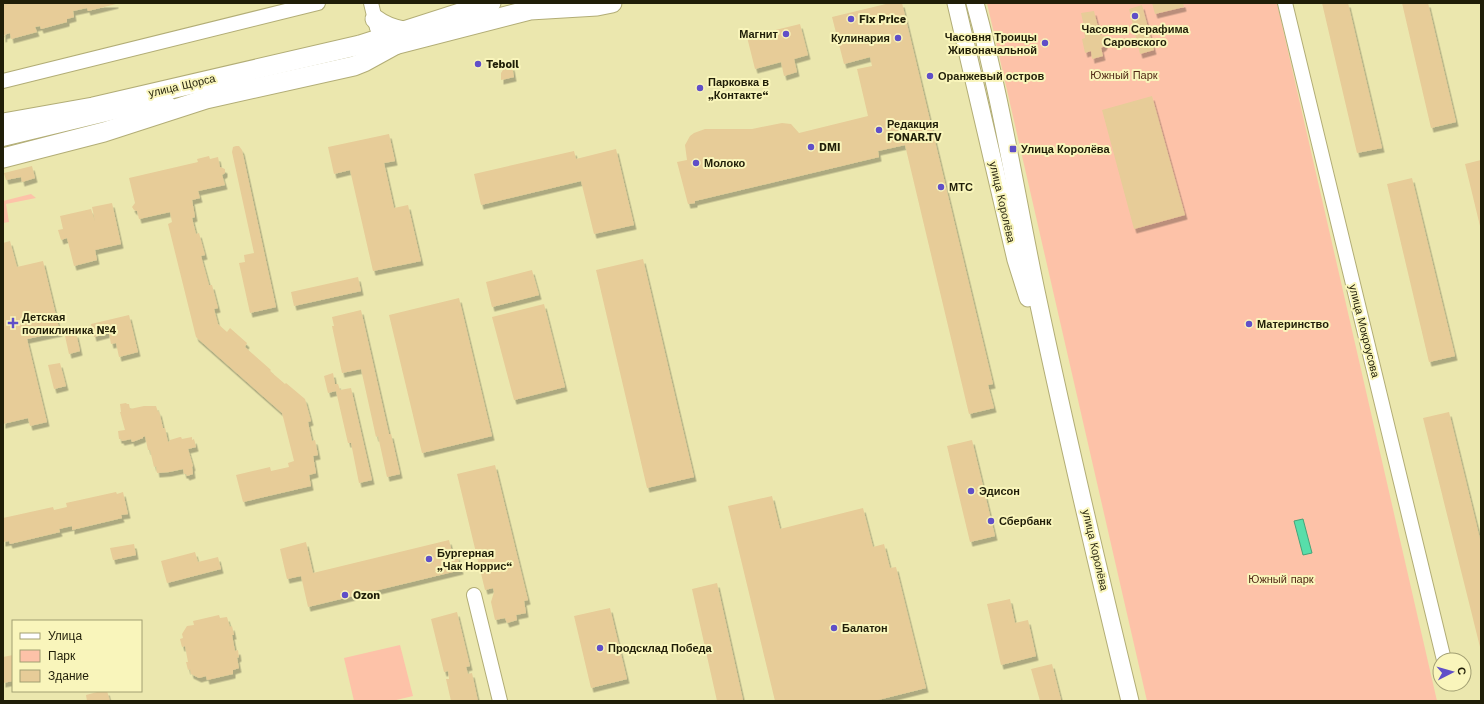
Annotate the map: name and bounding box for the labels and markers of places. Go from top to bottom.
marker: Часовня Серафима Саровского [1130,11,1140,21]
place label: Fix Price [859,13,906,26]
marker: Fix Price [846,14,856,24]
place label: Часовня Серафима Саровского [1081,23,1189,49]
place label: Магнит [739,28,779,41]
marker: Магнит [781,29,791,39]
place label: Часовня Троицы Живоначальной [945,31,1037,57]
place label: Кулинария [831,32,890,45]
marker: Кулинария [893,33,903,43]
marker: Часовня Троицы Живоначальной [1040,38,1050,48]
place label: Teboil [486,58,519,71]
marker: Teboil [473,59,483,69]
place label: Оранжевый остров [938,70,1044,83]
marker: Оранжевый остров [925,71,935,81]
place label: Парковка в „Контакте“ [708,76,769,102]
marker: Парковка в „Контакте“ [695,83,705,93]
place label: Редакция FONAR.TV [887,118,942,144]
marker: Редакция FONAR.TV [874,125,884,135]
place label: DMI [819,141,840,154]
marker: DMI [806,142,816,152]
place label: Улица Королёва [1021,143,1110,156]
marker: Улица Королёва [1008,144,1018,154]
place label: Молоко [704,157,746,170]
marker: Молоко [691,158,701,168]
place label: МТС [949,181,973,194]
marker: МТС [936,182,946,192]
place label: Детская поликлиника №4 [22,311,116,337]
marker: Детская поликлиника №4 [7,317,19,329]
place label: Материнство [1257,318,1329,331]
marker: Материнство [1244,319,1254,329]
place label: Эдисон [979,485,1020,498]
marker: Эдисон [966,486,976,496]
place label: Сбербанк [999,515,1052,528]
marker: Сбербанк [986,516,996,526]
place label: Бургерная „Чак Норрис“ [437,547,512,573]
marker: Бургерная „Чак Норрис“ [424,554,434,564]
place label: Ozon [353,589,380,602]
marker: Ozon [340,590,350,600]
place label: Балатон [842,622,888,635]
marker: Балатон [829,623,839,633]
place label: Продсклад Победа [608,642,713,655]
marker: Продсклад Победа [595,643,605,653]

